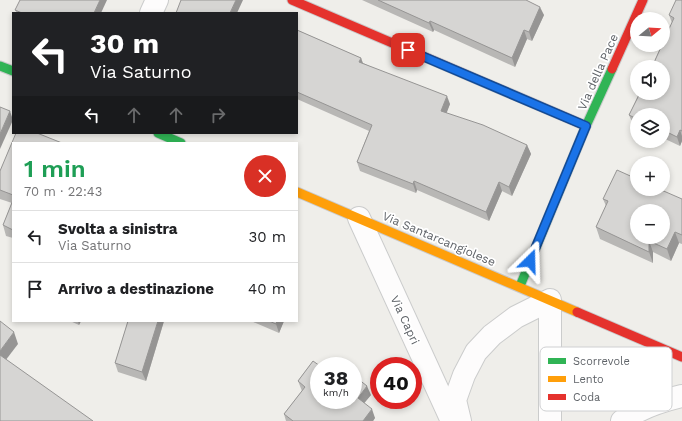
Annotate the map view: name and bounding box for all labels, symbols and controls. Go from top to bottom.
north arrow [630,12,670,52]
map controls [630,12,670,244]
text: 30 m [90,27,159,60]
icon: left [24,28,76,80]
street label: Via della Pace [575,32,621,112]
pin [391,33,425,67]
icon: arrive [397,39,419,61]
button: sound [630,60,670,100]
text: Via Saturno [90,61,191,82]
icon: left [81,104,103,126]
icon: ahead [123,104,145,126]
icon: ahead [165,104,187,126]
icon: right [207,104,229,126]
button: layers [630,108,670,148]
text: 1 min [24,155,86,183]
button: close [244,155,286,197]
button: + [630,156,670,196]
text: 70 m · 22:43 [24,184,102,199]
button: − [630,204,670,244]
street label: Via Santarcangiolese [380,209,498,269]
text: Svolta a sinistra [58,220,178,238]
icon: left [24,226,46,248]
text: 30 m [249,228,286,246]
text: Via Saturno [58,238,131,253]
position arrow [509,240,551,282]
icon: arrive [24,278,46,300]
text: Arrivo a destinazione [58,280,214,298]
text: 40 m [248,280,286,298]
street label: Via Capri [388,293,422,347]
legend [540,347,672,411]
text: Scorrevole [573,355,630,368]
speed limit sign: 40 [370,357,422,409]
text: 38 [324,366,348,390]
text: Lento [573,373,604,386]
text: km/h [323,387,349,398]
text: Coda [573,391,600,404]

